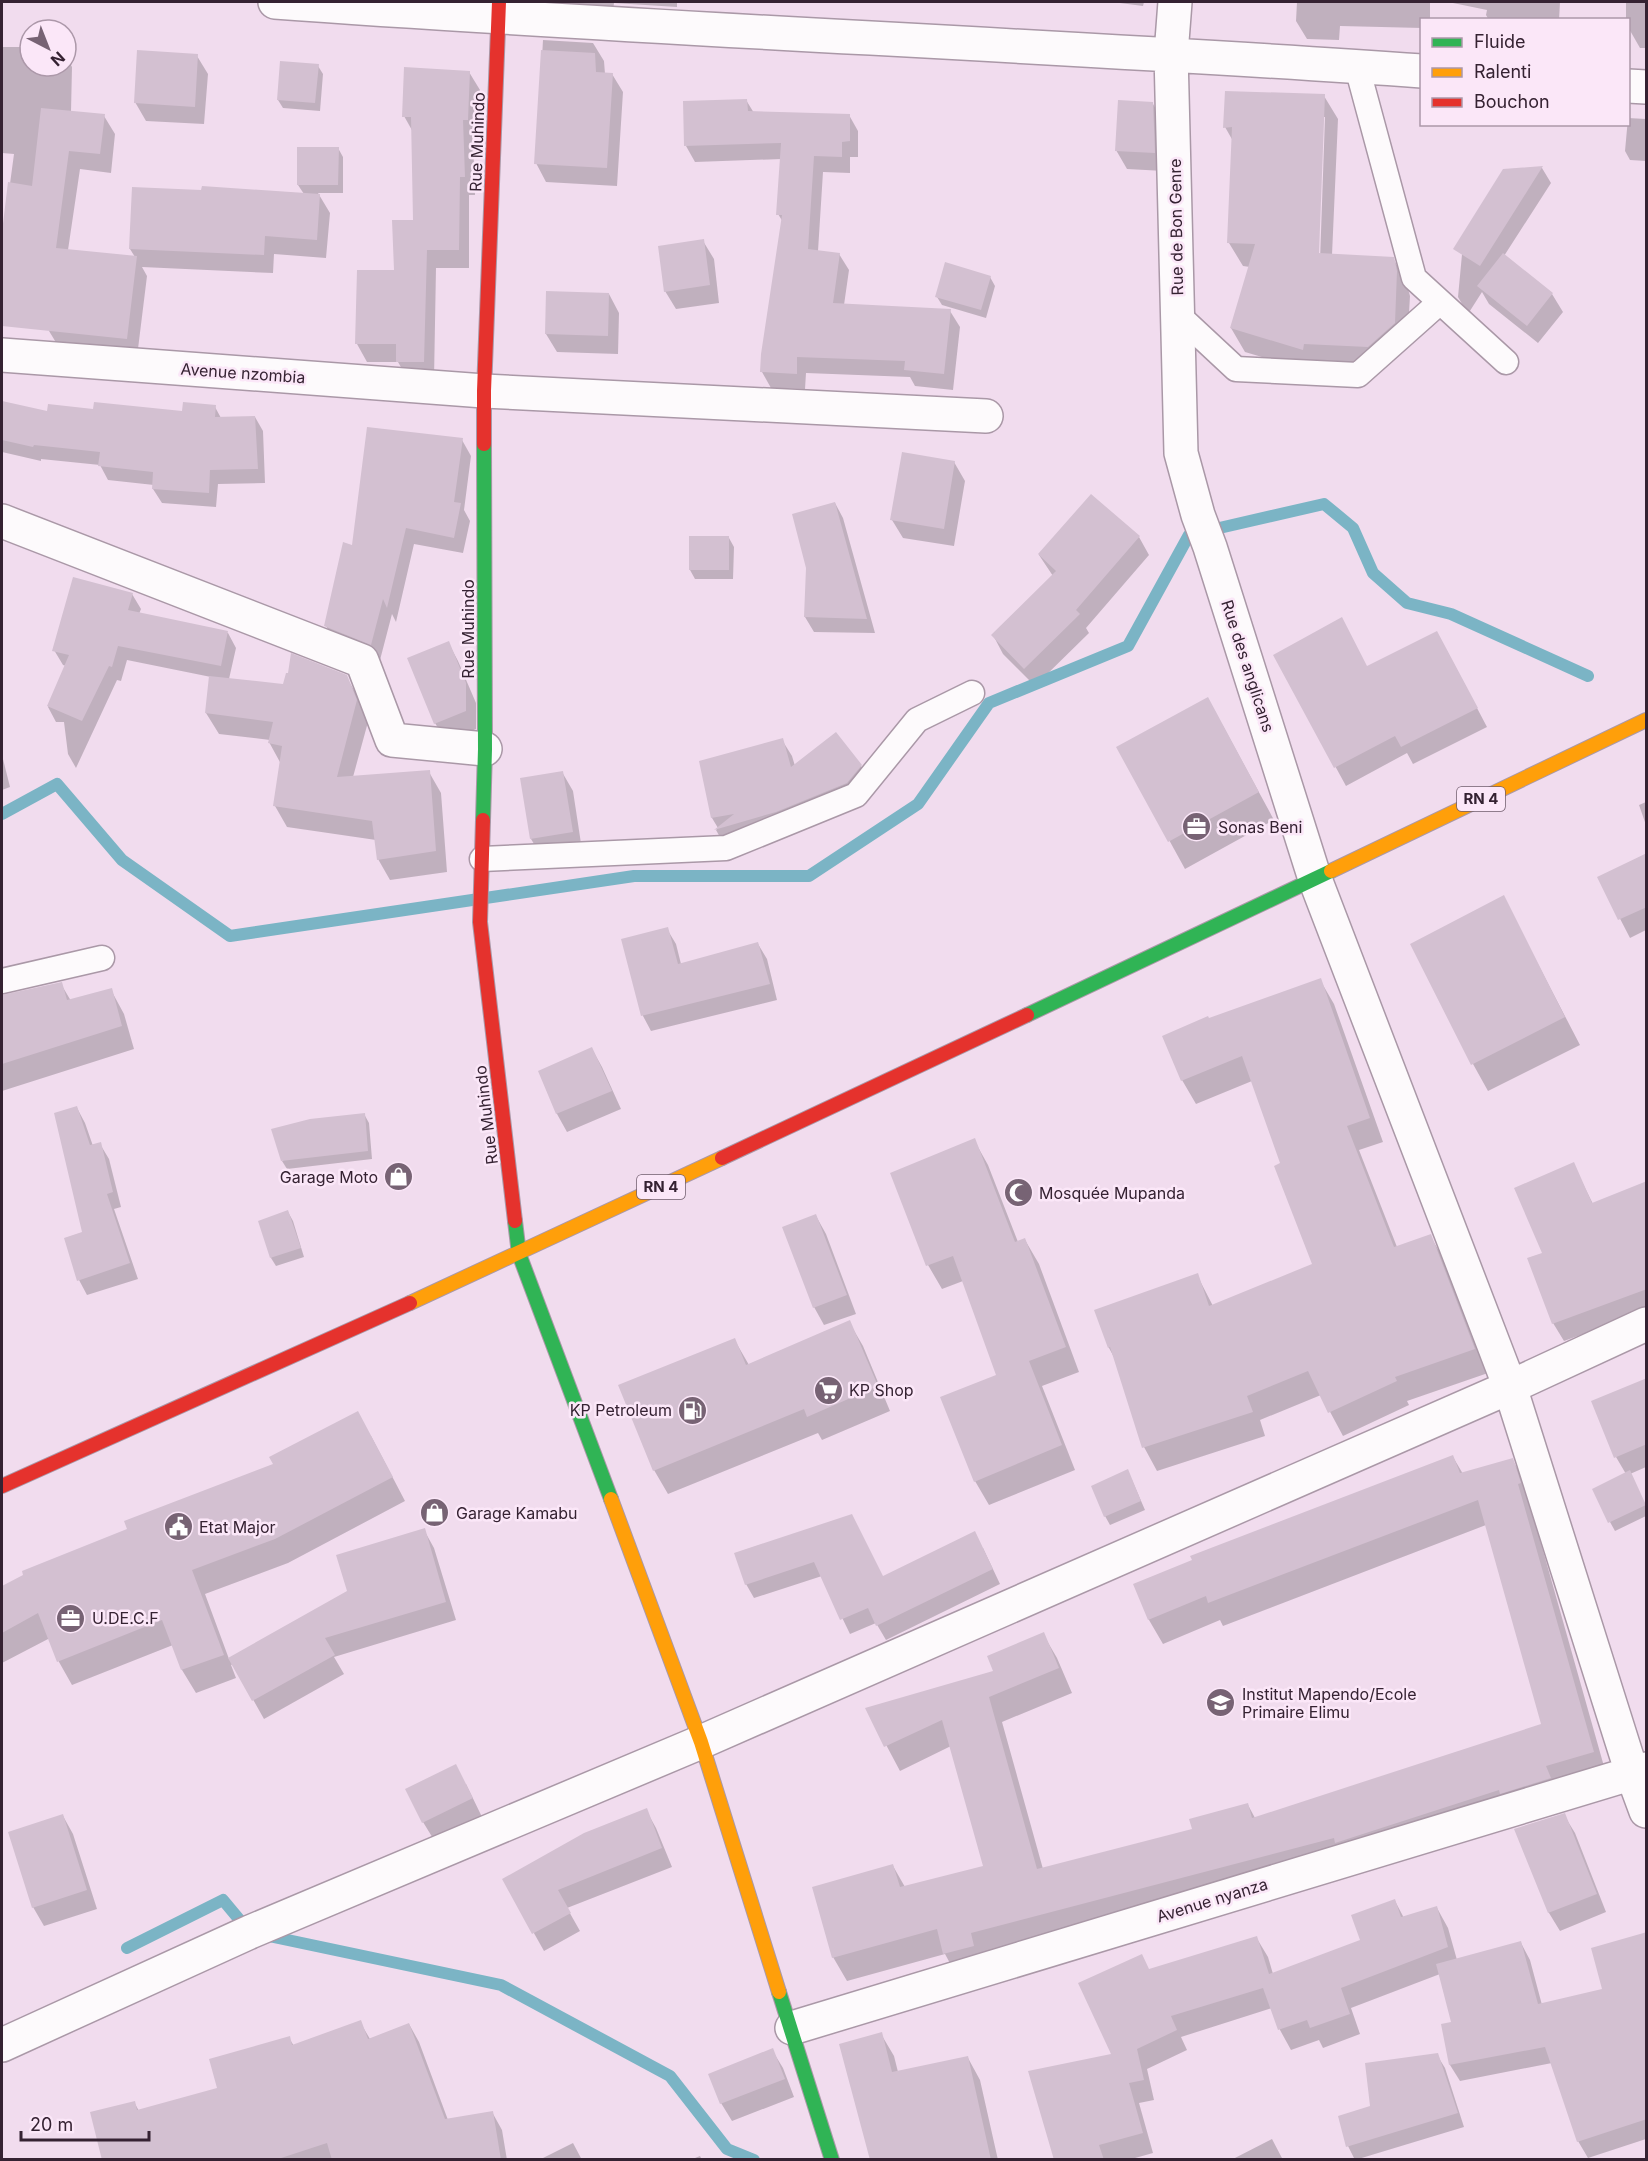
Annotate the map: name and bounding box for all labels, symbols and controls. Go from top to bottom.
north arrow [18,18,78,78]
legend [1420,18,1630,126]
text: Fluide [1474,31,1526,52]
text: N [47,48,69,71]
text: Ralenti [1474,61,1531,82]
text: Bouchon [1474,91,1550,112]
street label: Rue Muhindo [465,92,489,192]
street label: Rue de Bon Genre [1165,158,1187,296]
street label: Avenue nzombia [180,359,306,387]
street label: Rue Muhindo [458,579,478,679]
street label: Rue des anglicans [1217,597,1279,735]
road number: RN 4 [1457,787,1505,811]
office icon: Sonas Beni [1181,811,1213,843]
place label: Sonas Beni [1218,817,1302,837]
street label: Rue Muhindo [470,1064,502,1166]
shop icon: Garage Moto [383,1161,415,1193]
place label: Garage Moto [280,1167,378,1187]
road number: RN 4 [637,1175,685,1199]
mosque icon: Mosquée Mupanda [1002,1177,1034,1209]
place label: Mosquée Mupanda [1039,1183,1185,1203]
supermarket icon: KP Shop [812,1374,844,1406]
place label: KP Shop [849,1380,914,1400]
fuel station icon: KP Petroleum [677,1394,709,1426]
place label: KP Petroleum [570,1400,672,1420]
shop icon: Garage Kamabu [419,1497,451,1529]
place label: Garage Kamabu [456,1503,578,1523]
public building icon: Etat Major [162,1511,194,1543]
place label: Etat Major [199,1517,276,1537]
office icon: U.DE.C.F [55,1602,87,1634]
place label: U.DE.C.F [92,1608,159,1628]
place label: Institut Mapendo/Ecole Primaire Elimu [1242,1684,1416,1722]
school or university icon: Institut Mapendo/Ecole Primaire Elimu [1205,1687,1237,1719]
street label: Avenue nyanza [1154,1874,1270,1926]
scale bar [21,2104,148,2142]
text: 20 m [30,2114,73,2135]

